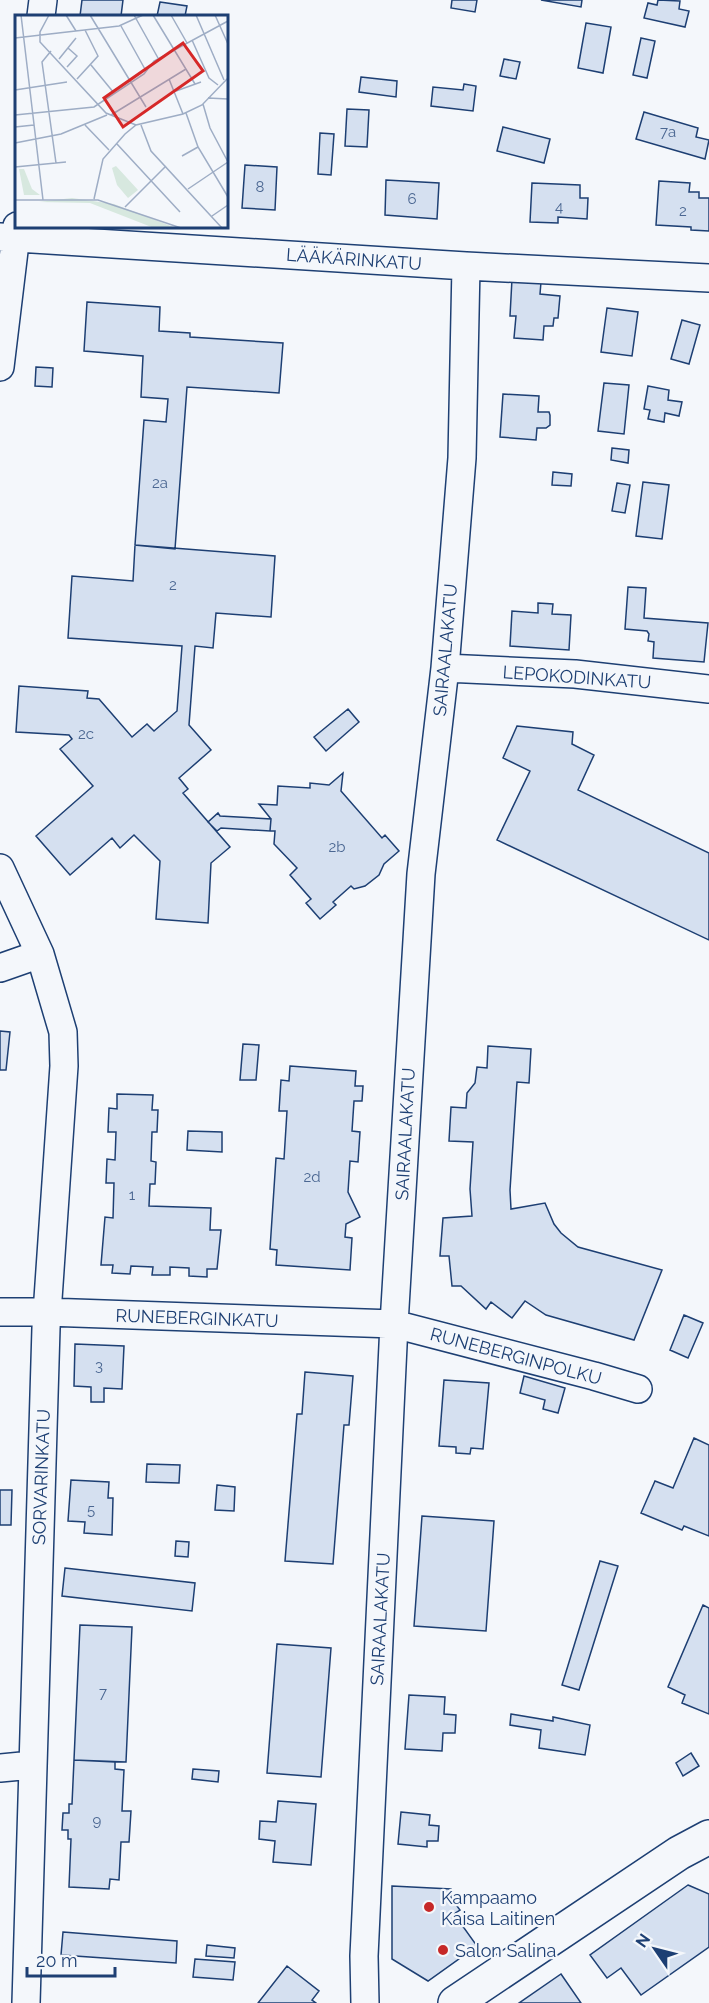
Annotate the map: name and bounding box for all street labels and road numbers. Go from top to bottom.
street label: LÄÄKÄRINKATU [286,244,422,274]
street label: SAIRAALAKATU [429,583,461,717]
street label: LEPOKODINKATU [502,661,652,693]
street label: SAIRAALAKATU [391,1067,419,1201]
street label: RUNEBERGINKATU [115,1305,279,1331]
street label: RUNEBERGINPOLKU [428,1323,604,1389]
street label: SORVARINKATU [28,1408,54,1546]
street label: SAIRAALAKATU [366,1552,394,1686]

